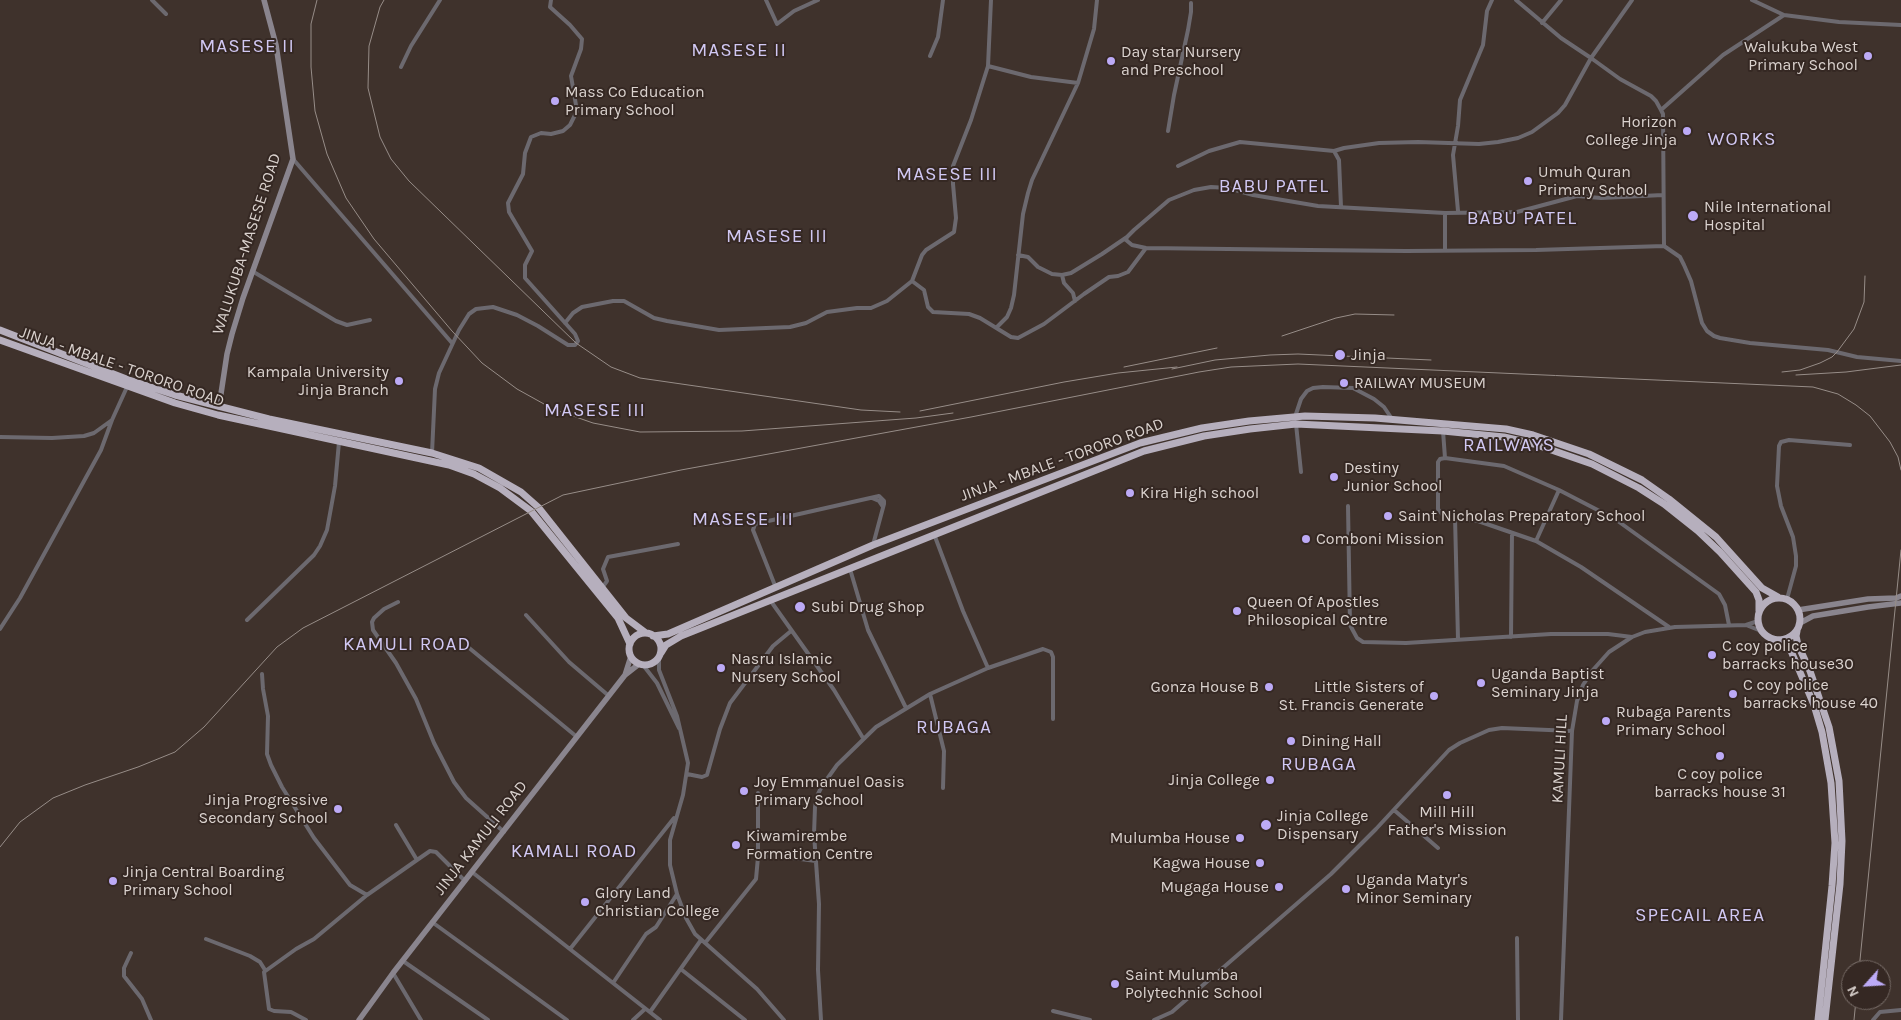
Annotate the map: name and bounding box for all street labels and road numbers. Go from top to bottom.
street label: WALUKUBA-MASESE ROAD [209,151,285,337]
street label: JINJA - MBALE - TORORO ROAD [17,323,227,411]
street label: JINJA - MBALE - TORORO ROAD [958,414,1166,506]
street label: KAMULI HILL [1548,714,1572,804]
street label: JINJA KAMULI ROAD [430,777,532,899]

